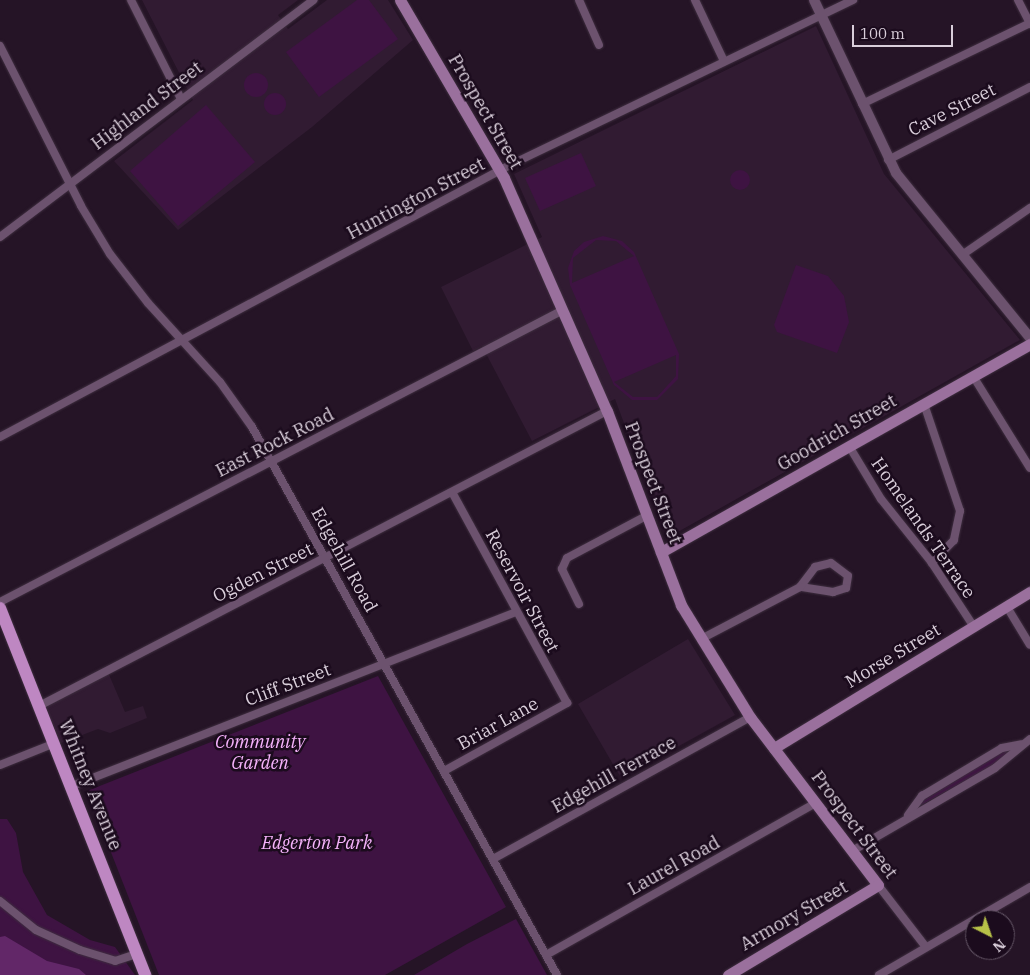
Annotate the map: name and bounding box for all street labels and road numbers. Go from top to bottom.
street label: Prospect Street [443,51,527,173]
street label: Highland Street [87,57,207,155]
street label: Cave Street [905,79,999,141]
street label: Huntington Street [343,154,489,244]
street label: Goodrich Street [774,390,900,476]
street label: East Rock Road [212,404,338,482]
street label: Prospect Street [620,419,686,547]
street label: Homelands Terrace [866,453,980,603]
street label: Edgehill Road [306,504,382,616]
street label: Reservoir Street [480,526,564,656]
street label: Ogden Street [209,539,317,607]
street label: Morse Street [842,619,944,693]
street label: Cliff Street [242,659,334,711]
street label: Briar Lane [454,693,542,755]
street label: Whitney Avenue [54,717,126,853]
street label: Edgehill Terrace [548,732,680,818]
street label: Prospect Street [806,767,902,883]
street label: Laurel Road [624,832,724,900]
street label: Armory Street [736,877,852,955]

